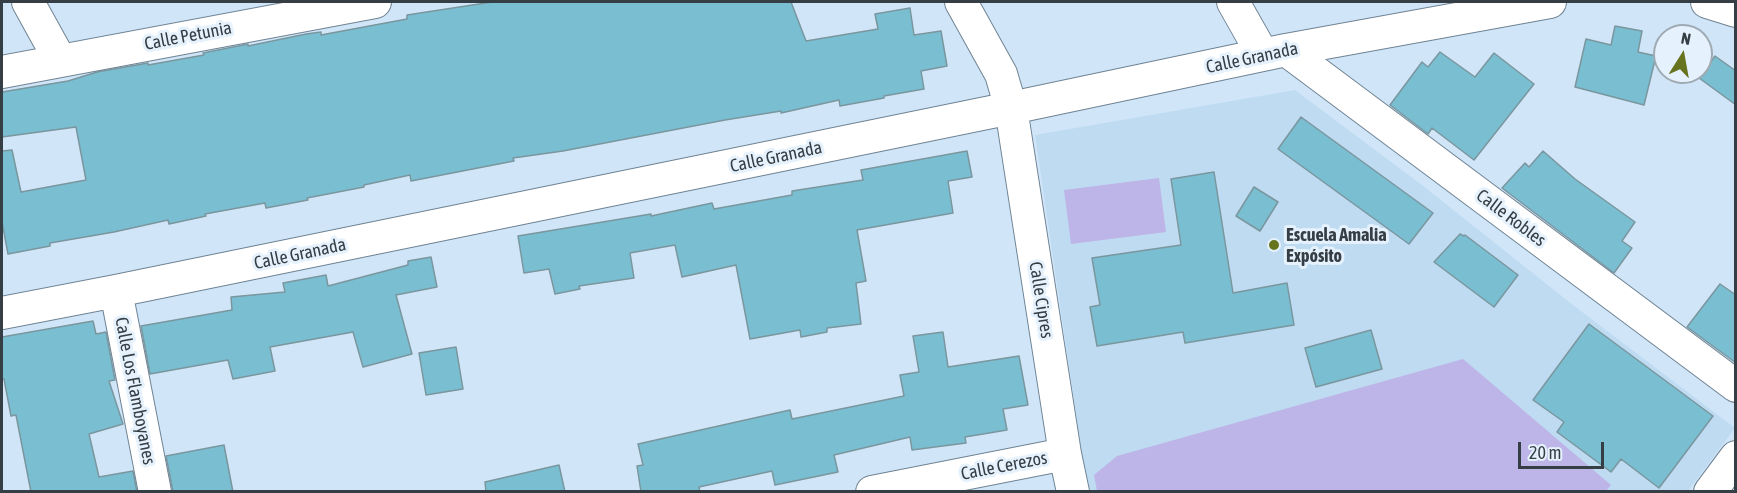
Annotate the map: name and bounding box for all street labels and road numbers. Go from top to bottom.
street label: Calle Petunia [143,17,233,55]
street label: Calle Granada [1204,38,1300,78]
street label: Calle Granada [728,137,824,177]
street label: Calle Robles [1472,185,1550,251]
street label: Calle Granada [252,234,348,274]
street label: Calle Cipres [1024,260,1058,340]
street label: Calle Los Flamboyanes [110,315,160,467]
street label: Calle Cerezos [959,447,1049,485]

